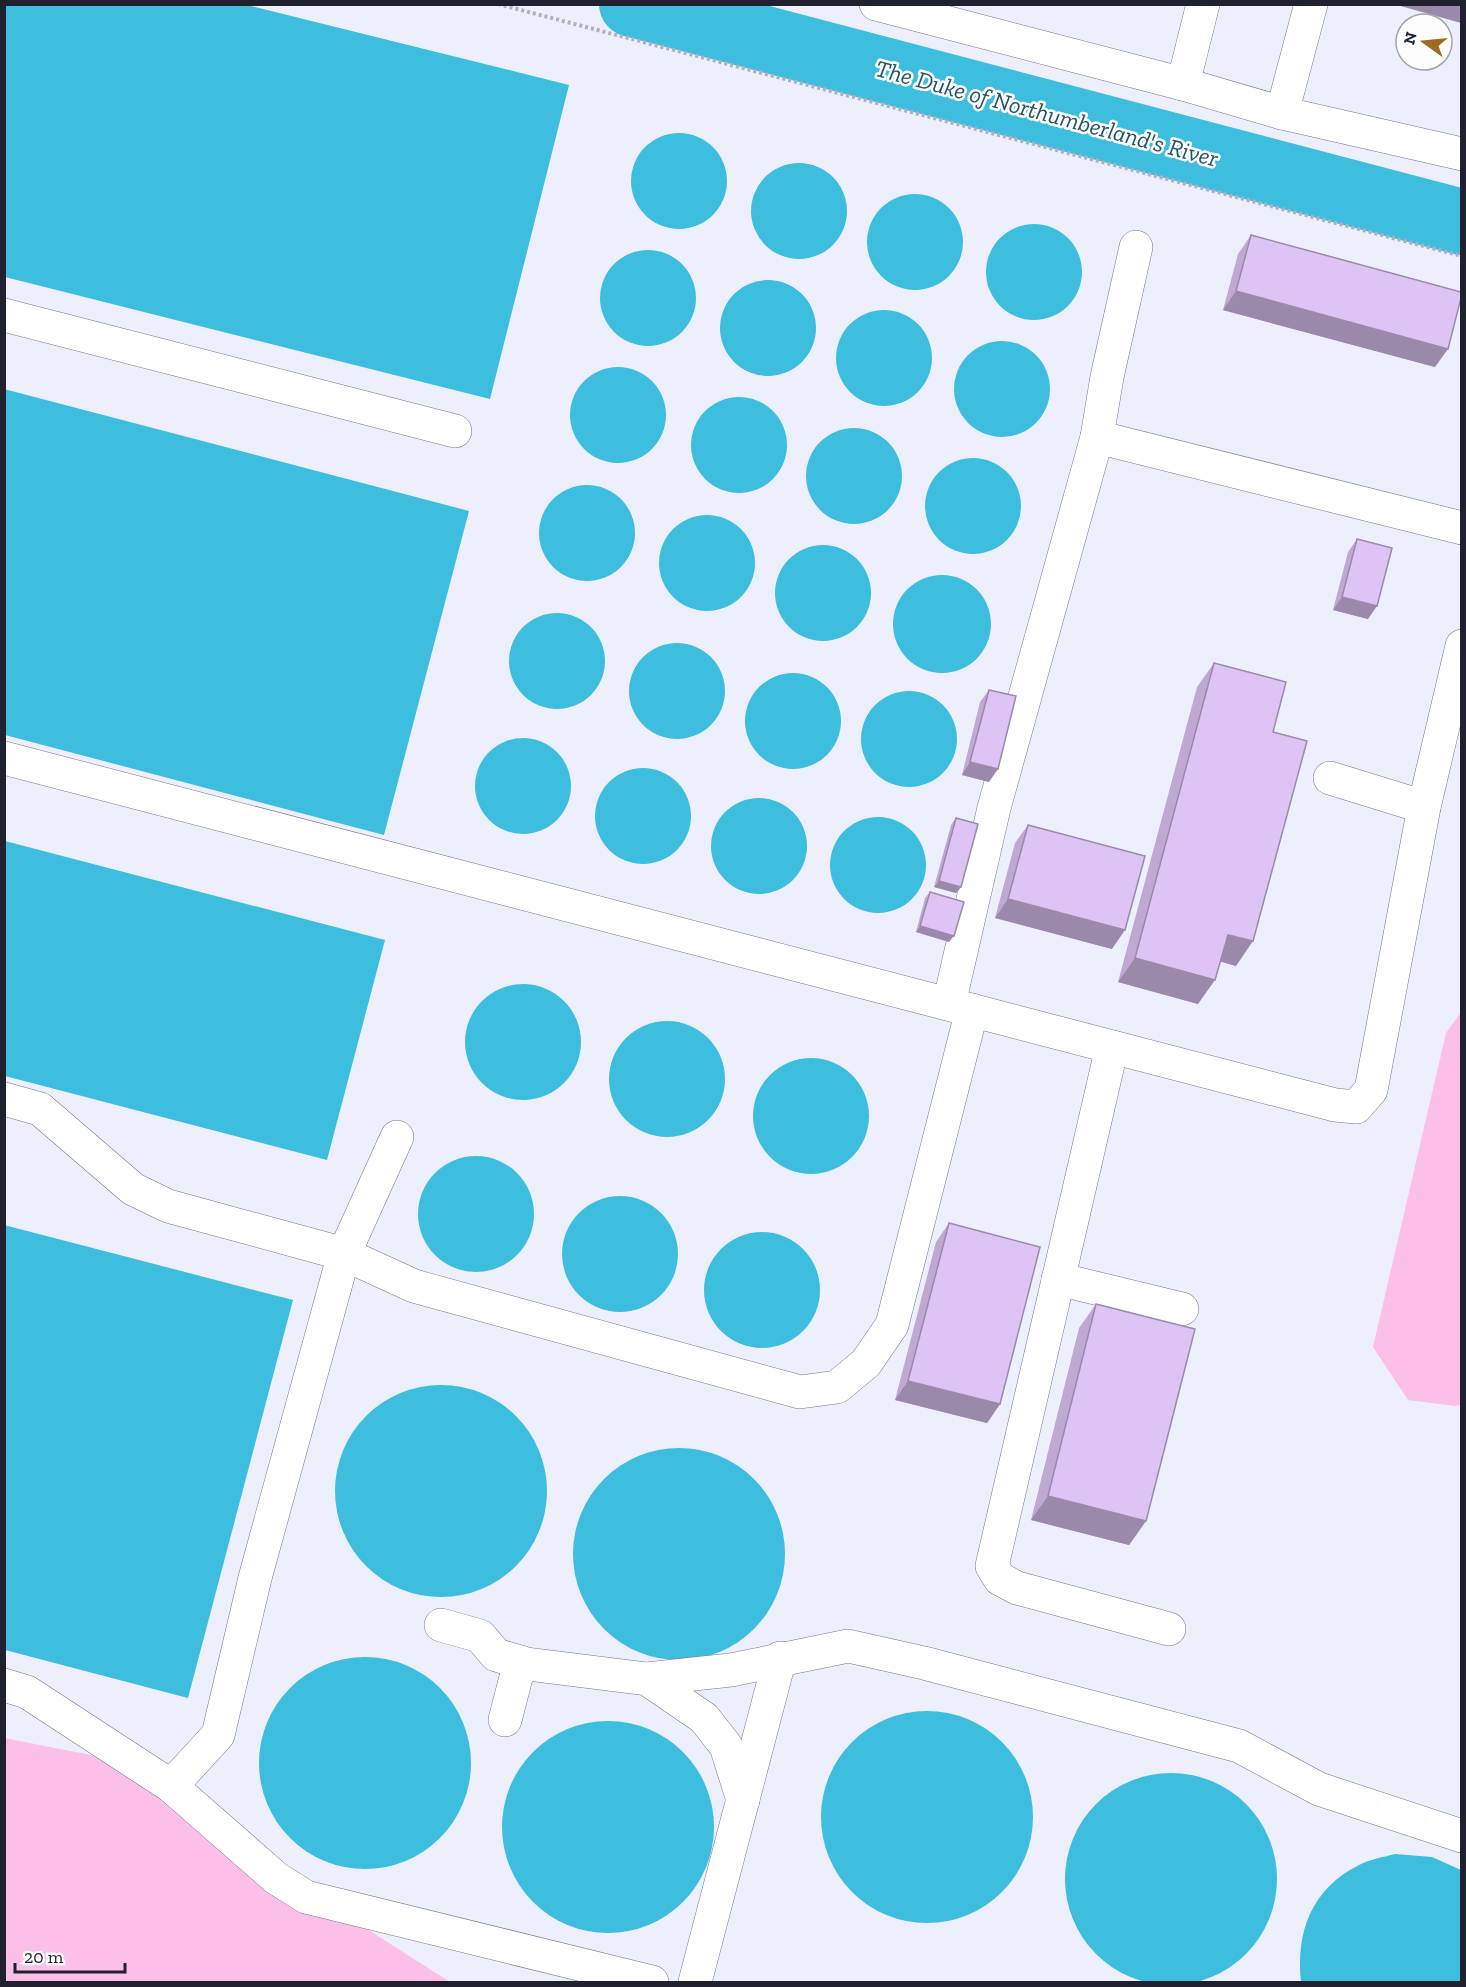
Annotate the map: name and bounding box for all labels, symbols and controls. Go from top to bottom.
north arrow [1394,12,1454,72]
text: N [1399,30,1421,47]
water label: The Duke of Northumberland's River [873,53,1222,173]
scale bar [15,1936,124,1974]
text: 20 m [24,1946,64,1968]

